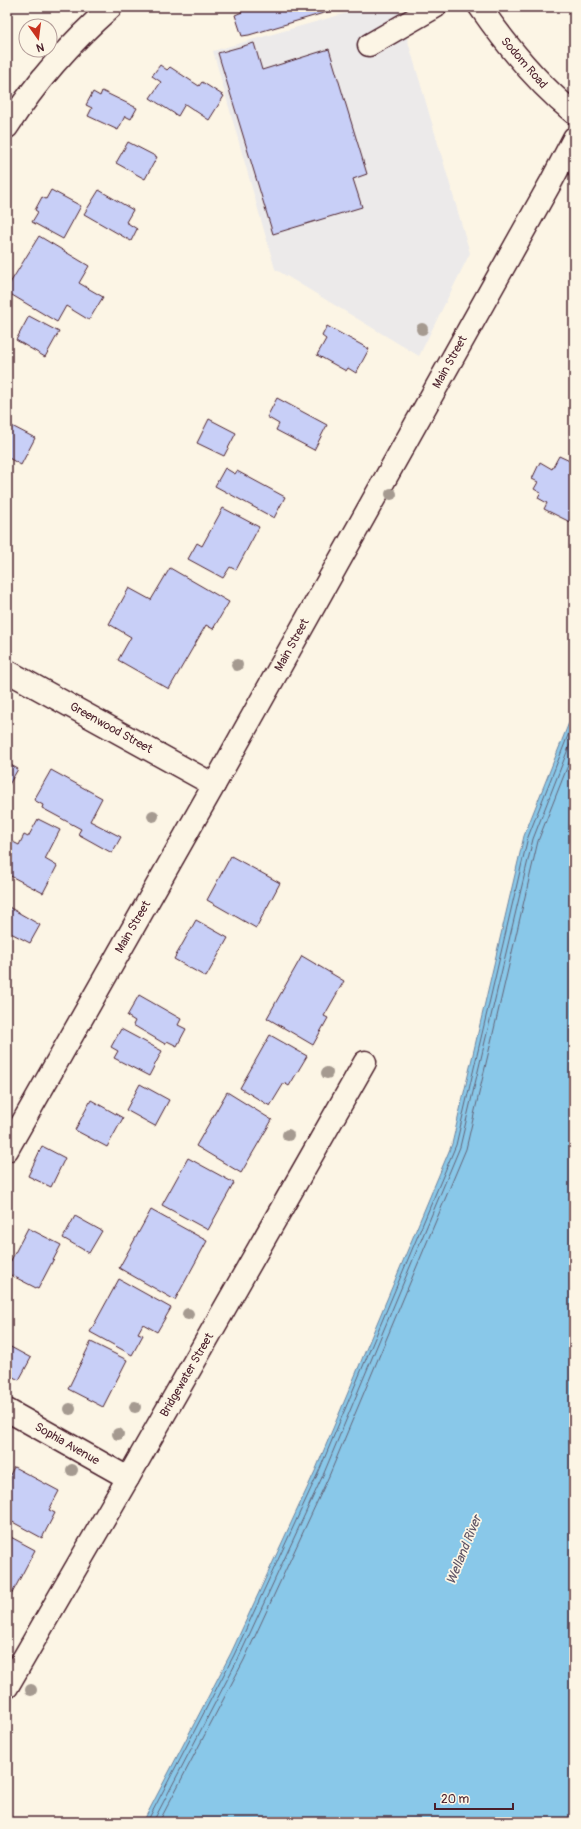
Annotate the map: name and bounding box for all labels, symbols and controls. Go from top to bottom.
north arrow [18,18,58,58]
street label: Sodom Road [498,34,550,92]
text: N [35,40,45,55]
street label: Main Street [429,333,471,391]
street label: Main Street [271,616,313,674]
street label: Greenwood Street [67,699,155,757]
street label: Main Street [112,898,154,956]
street label: Bridgewater Street [157,1330,217,1420]
street label: Sophia Avenue [32,1419,102,1469]
water label: Welland River [443,1511,486,1587]
scale bar [435,1785,513,1811]
text: 20 m [441,1792,470,1807]

